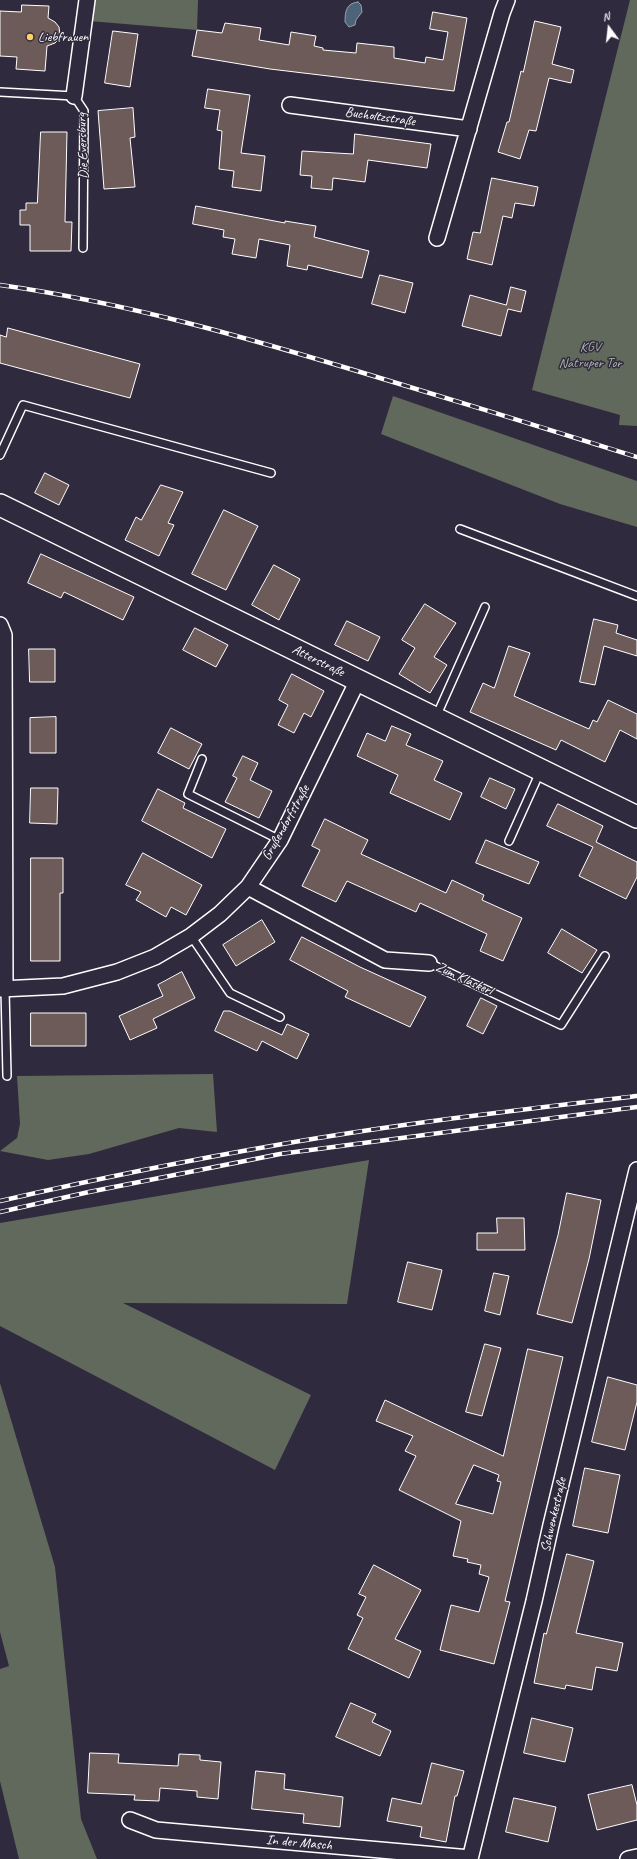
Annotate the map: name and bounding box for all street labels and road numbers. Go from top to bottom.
street label: Bucholtzstraße [344,104,416,130]
street label: Die Eversburg [73,113,93,179]
street label: Atterstraße [289,641,347,681]
street label: Grußendorfstraße [258,782,314,864]
street label: Zum Klaskerl [433,959,495,999]
street label: Schwenkestraße [537,1476,571,1554]
street label: In der Masch [265,1832,333,1854]

